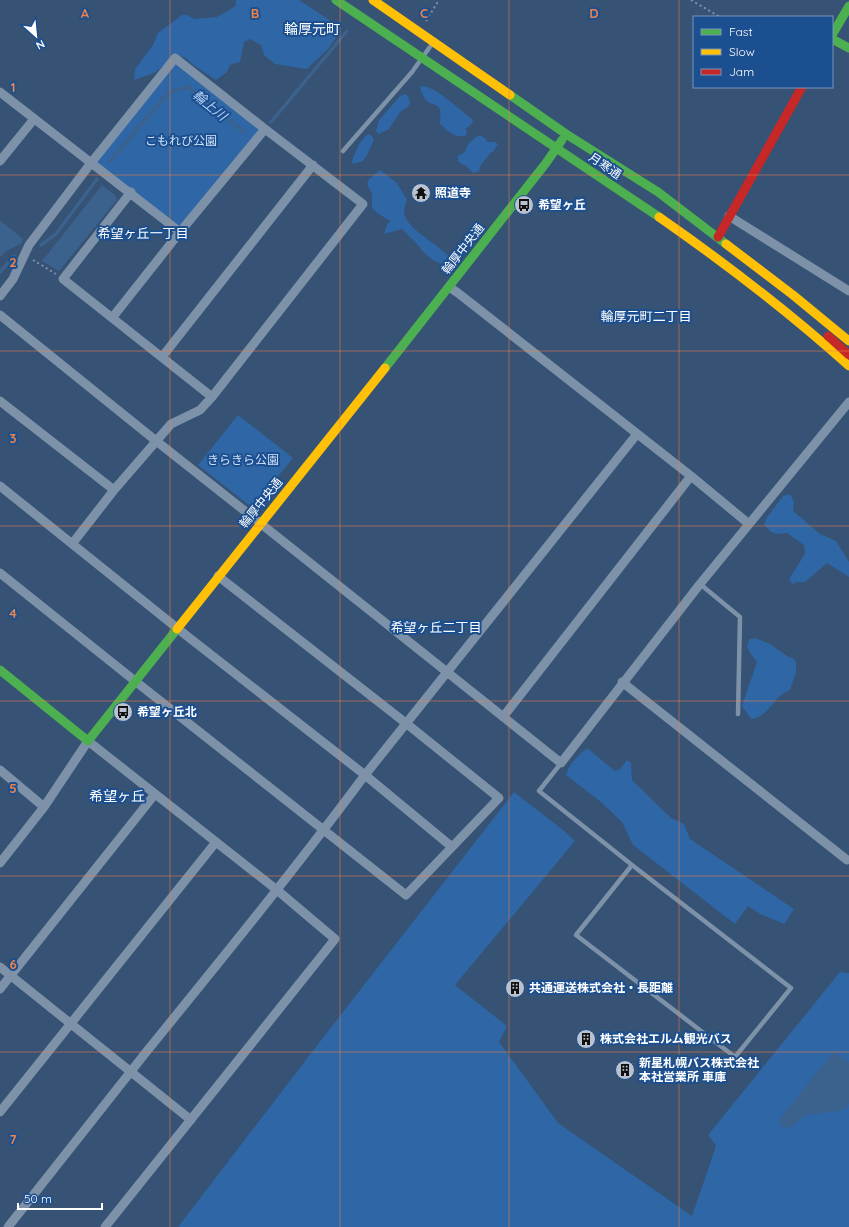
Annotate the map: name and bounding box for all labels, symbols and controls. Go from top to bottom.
text: A [81,5,90,21]
text: B [251,5,259,21]
text: C [420,5,428,21]
text: D [589,5,599,21]
north arrow [16,16,56,56]
legend [693,16,833,88]
district label: 輪厚元町 [284,20,340,38]
text: Fast [729,24,753,39]
text: N [34,37,47,53]
text: Slow [729,44,755,59]
text: Jam [729,64,754,79]
text: 1 [10,79,16,95]
water label: 輪上川 [190,87,232,125]
park label: こもれび公園 [145,133,217,148]
street label: 月寒通 [586,149,624,182]
temple icon: 照道寺 [410,182,432,204]
place label: 照道寺 [435,185,471,200]
bus stop icon: 希望ヶ丘 [513,194,535,216]
place label: 希望ヶ丘 [538,197,586,212]
street label: 輪厚中央通 [438,220,487,277]
district label: 希望ヶ丘一丁目 [97,225,189,241]
text: 2 [9,254,17,270]
district label: 輪厚元町二丁目 [600,308,692,324]
text: 3 [10,430,17,446]
park label: きらきら公園 [207,452,279,467]
street label: 輪厚中央通 [236,475,285,531]
text: 4 [9,605,17,621]
district label: 希望ヶ丘二丁目 [390,619,482,635]
bus stop icon: 希望ヶ丘北 [112,701,134,723]
place label: 希望ヶ丘北 [137,704,197,719]
text: 5 [9,780,17,796]
district label: 希望ヶ丘 [89,787,145,805]
text: 6 [9,956,17,972]
building icon: 共通運送株式会社・長距離 [504,977,526,999]
place label: 共通運送株式会社・長距離 [529,980,673,995]
building icon: 株式会社エルム観光バス [575,1028,597,1050]
place label: 株式会社エルム観光バス [600,1031,732,1046]
place label: 新星札幌バス株式会社 本社営業所 車庫 [639,1055,759,1084]
building icon: 新星札幌バス株式会社 本社営業所 車庫 [614,1059,636,1081]
text: 7 [9,1131,17,1147]
scale bar [18,1185,102,1211]
text: 50 m [24,1191,52,1206]

